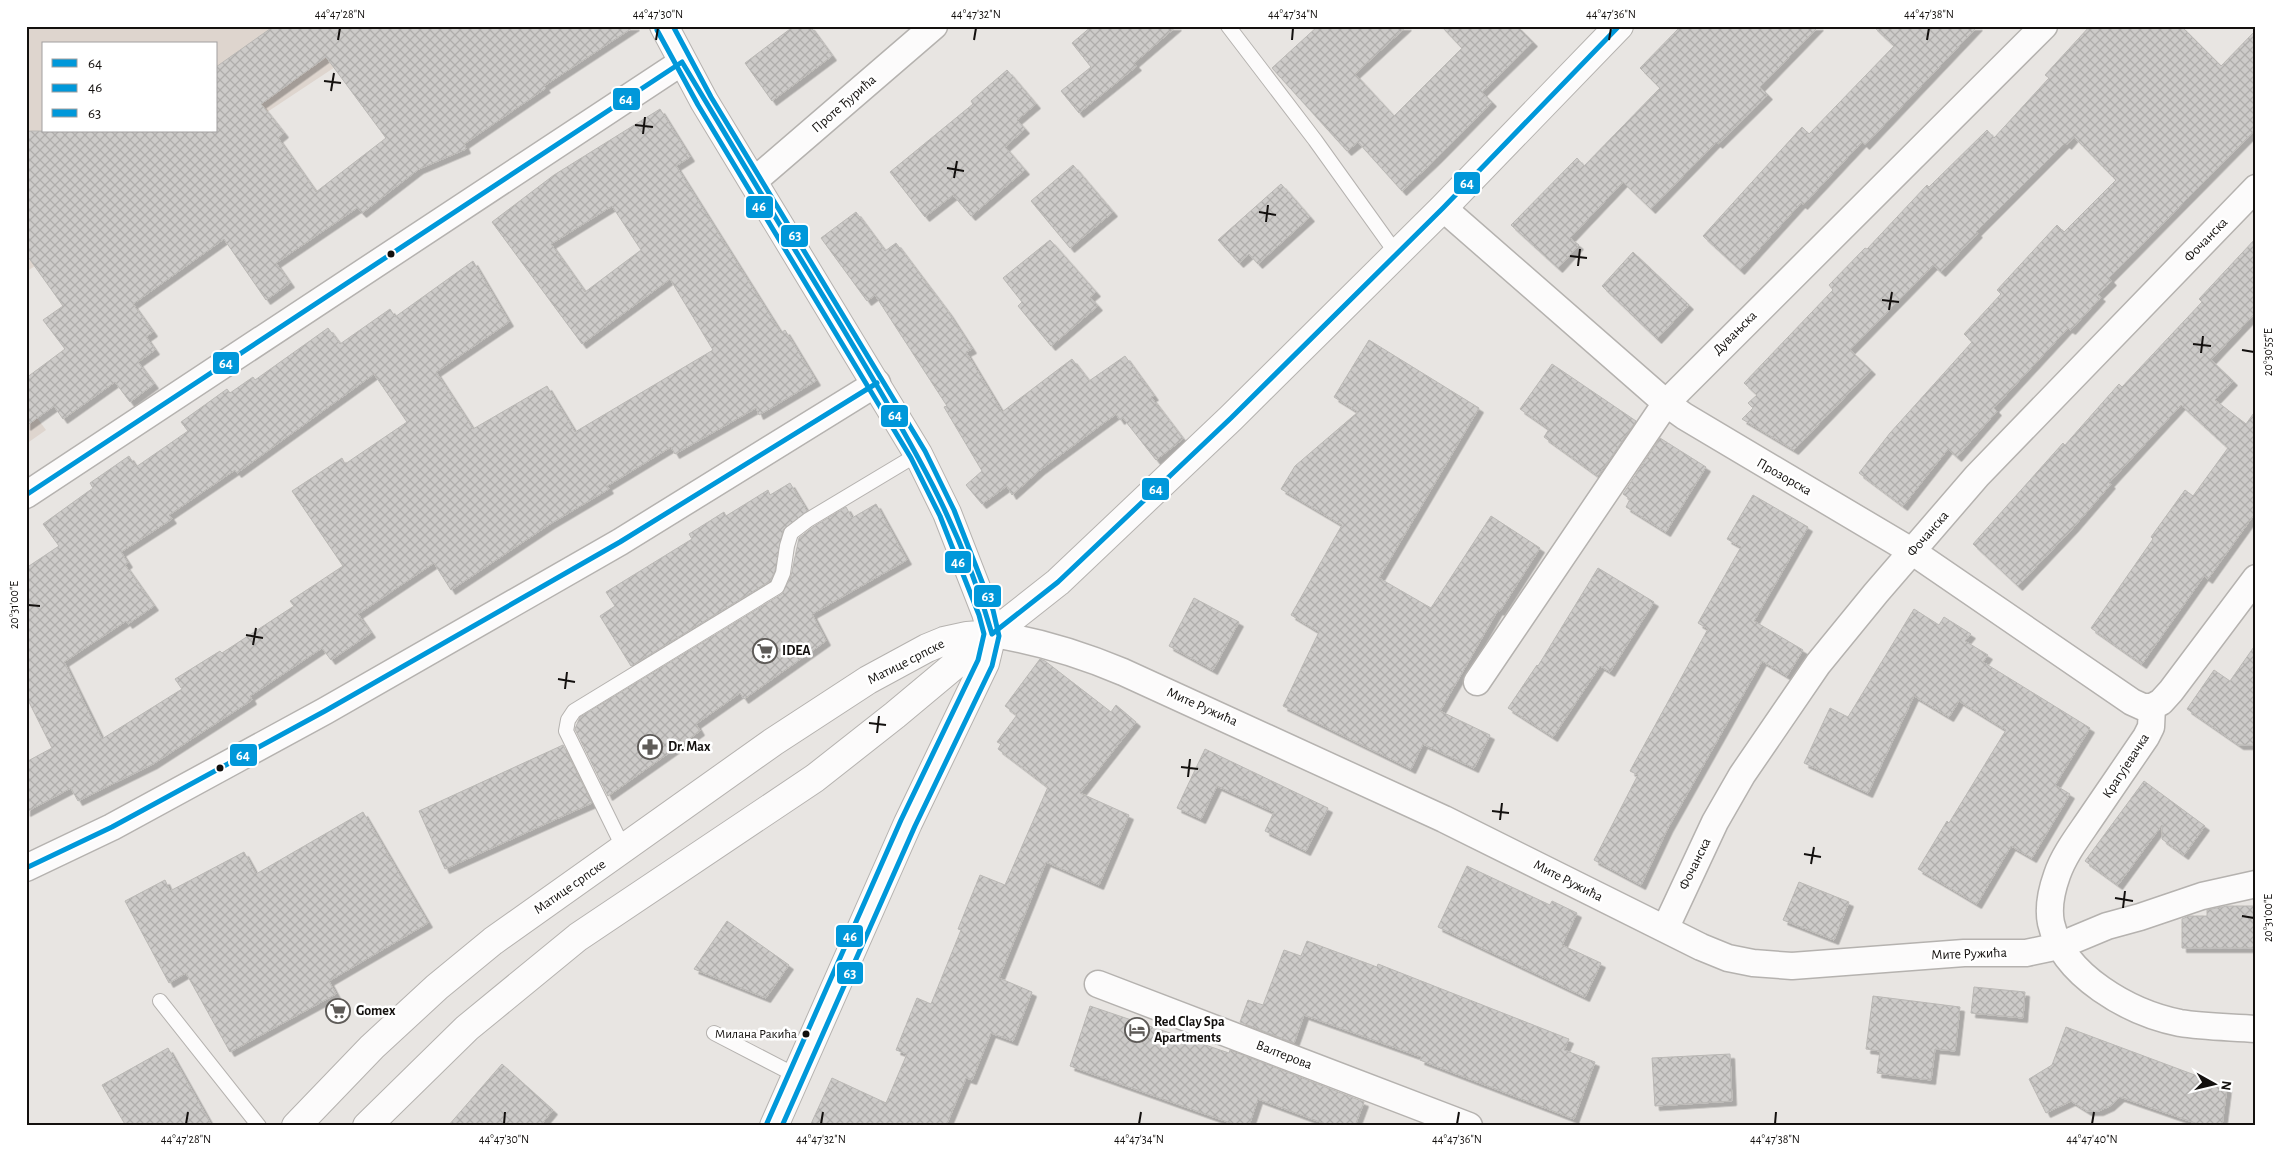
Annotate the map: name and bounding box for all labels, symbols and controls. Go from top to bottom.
text: 44°47'28"N [315,8,365,20]
text: 44°47'30"N [633,8,683,20]
text: 44°47'32"N [951,8,1001,20]
text: 44°47'34"N [1268,8,1318,20]
text: 44°47'36"N [1586,8,1636,20]
text: 44°47'38"N [1904,8,1954,20]
legend [42,42,218,132]
text: 64 [88,56,102,71]
street label: Проте Ђурића [809,72,879,135]
text: 46 [88,80,102,95]
line badge: 64 [612,87,641,111]
text: 64 [619,93,633,107]
text: 63 [88,106,101,121]
line badge: 64 [1453,171,1481,195]
text: 64 [1460,177,1474,191]
line badge: 46 [745,195,774,219]
text: 46 [752,200,766,214]
street label: Фочанска [2182,215,2231,265]
line badge: 63 [780,224,809,248]
text: 63 [789,229,801,243]
unlabelled marker [386,249,396,259]
street label: Дувањска [1710,308,1760,358]
text: 20°30'55"E [2262,328,2274,376]
line badge: 64 [212,351,240,375]
text: 64 [219,357,233,371]
line badge: 64 [880,404,909,428]
text: 64 [888,409,902,423]
street label: Прозорска [1754,456,1814,499]
line badge: 64 [1141,477,1170,501]
text: 64 [1149,483,1163,497]
street label: Фочанска [1905,508,1952,560]
line badge: 46 [944,550,972,574]
text: 46 [951,556,965,570]
text: 20°31'00"E [8,581,20,629]
line badge: 63 [973,584,1002,608]
text: 63 [982,590,994,604]
street label: Матице српске [865,637,947,687]
supermarket icon: IDEA [752,638,778,664]
place label: IDEA [782,644,811,658]
street label: Мите Ружића [1165,685,1240,729]
street label: Крагујевачка [2100,731,2152,801]
pharmacy icon: Dr. Max [637,734,663,760]
place label: Dr. Max [668,740,711,754]
line badge: 64 [229,743,258,767]
text: 64 [236,749,250,763]
unlabelled marker [215,763,225,773]
street label: Фочанска [1677,835,1714,892]
street label: Матице српске [531,857,609,917]
street label: Мите Ружића [1531,858,1605,905]
text: 20°31'00"E [2262,894,2274,942]
line badge: 46 [835,924,864,948]
text: 46 [843,930,857,944]
street label: Мите Ружића [1931,946,2008,962]
line badge: 63 [836,961,864,985]
text: 63 [844,967,856,981]
supermarket icon: Gomex [325,998,351,1024]
place label: Gomex [356,1004,396,1018]
place label: Red Clay Spa Apartments [1154,1015,1225,1045]
hotel icon: Red Clay Spa Apartments [1124,1017,1150,1043]
place label: Милана Ракића [715,1028,797,1041]
marker: Милана Ракића [801,1029,811,1039]
street label: Валтерова [1254,1038,1315,1072]
north arrow [2190,1060,2240,1110]
text: N [2218,1080,2233,1091]
text: 44°47'28"N [161,1133,211,1145]
text: 44°47'30"N [479,1133,529,1145]
text: 44°47'32"N [796,1133,846,1145]
text: 44°47'34"N [1114,1133,1164,1145]
text: 44°47'36"N [1432,1133,1482,1145]
text: 44°47'38"N [1750,1133,1800,1145]
text: 44°47'40"N [2066,1133,2118,1145]

